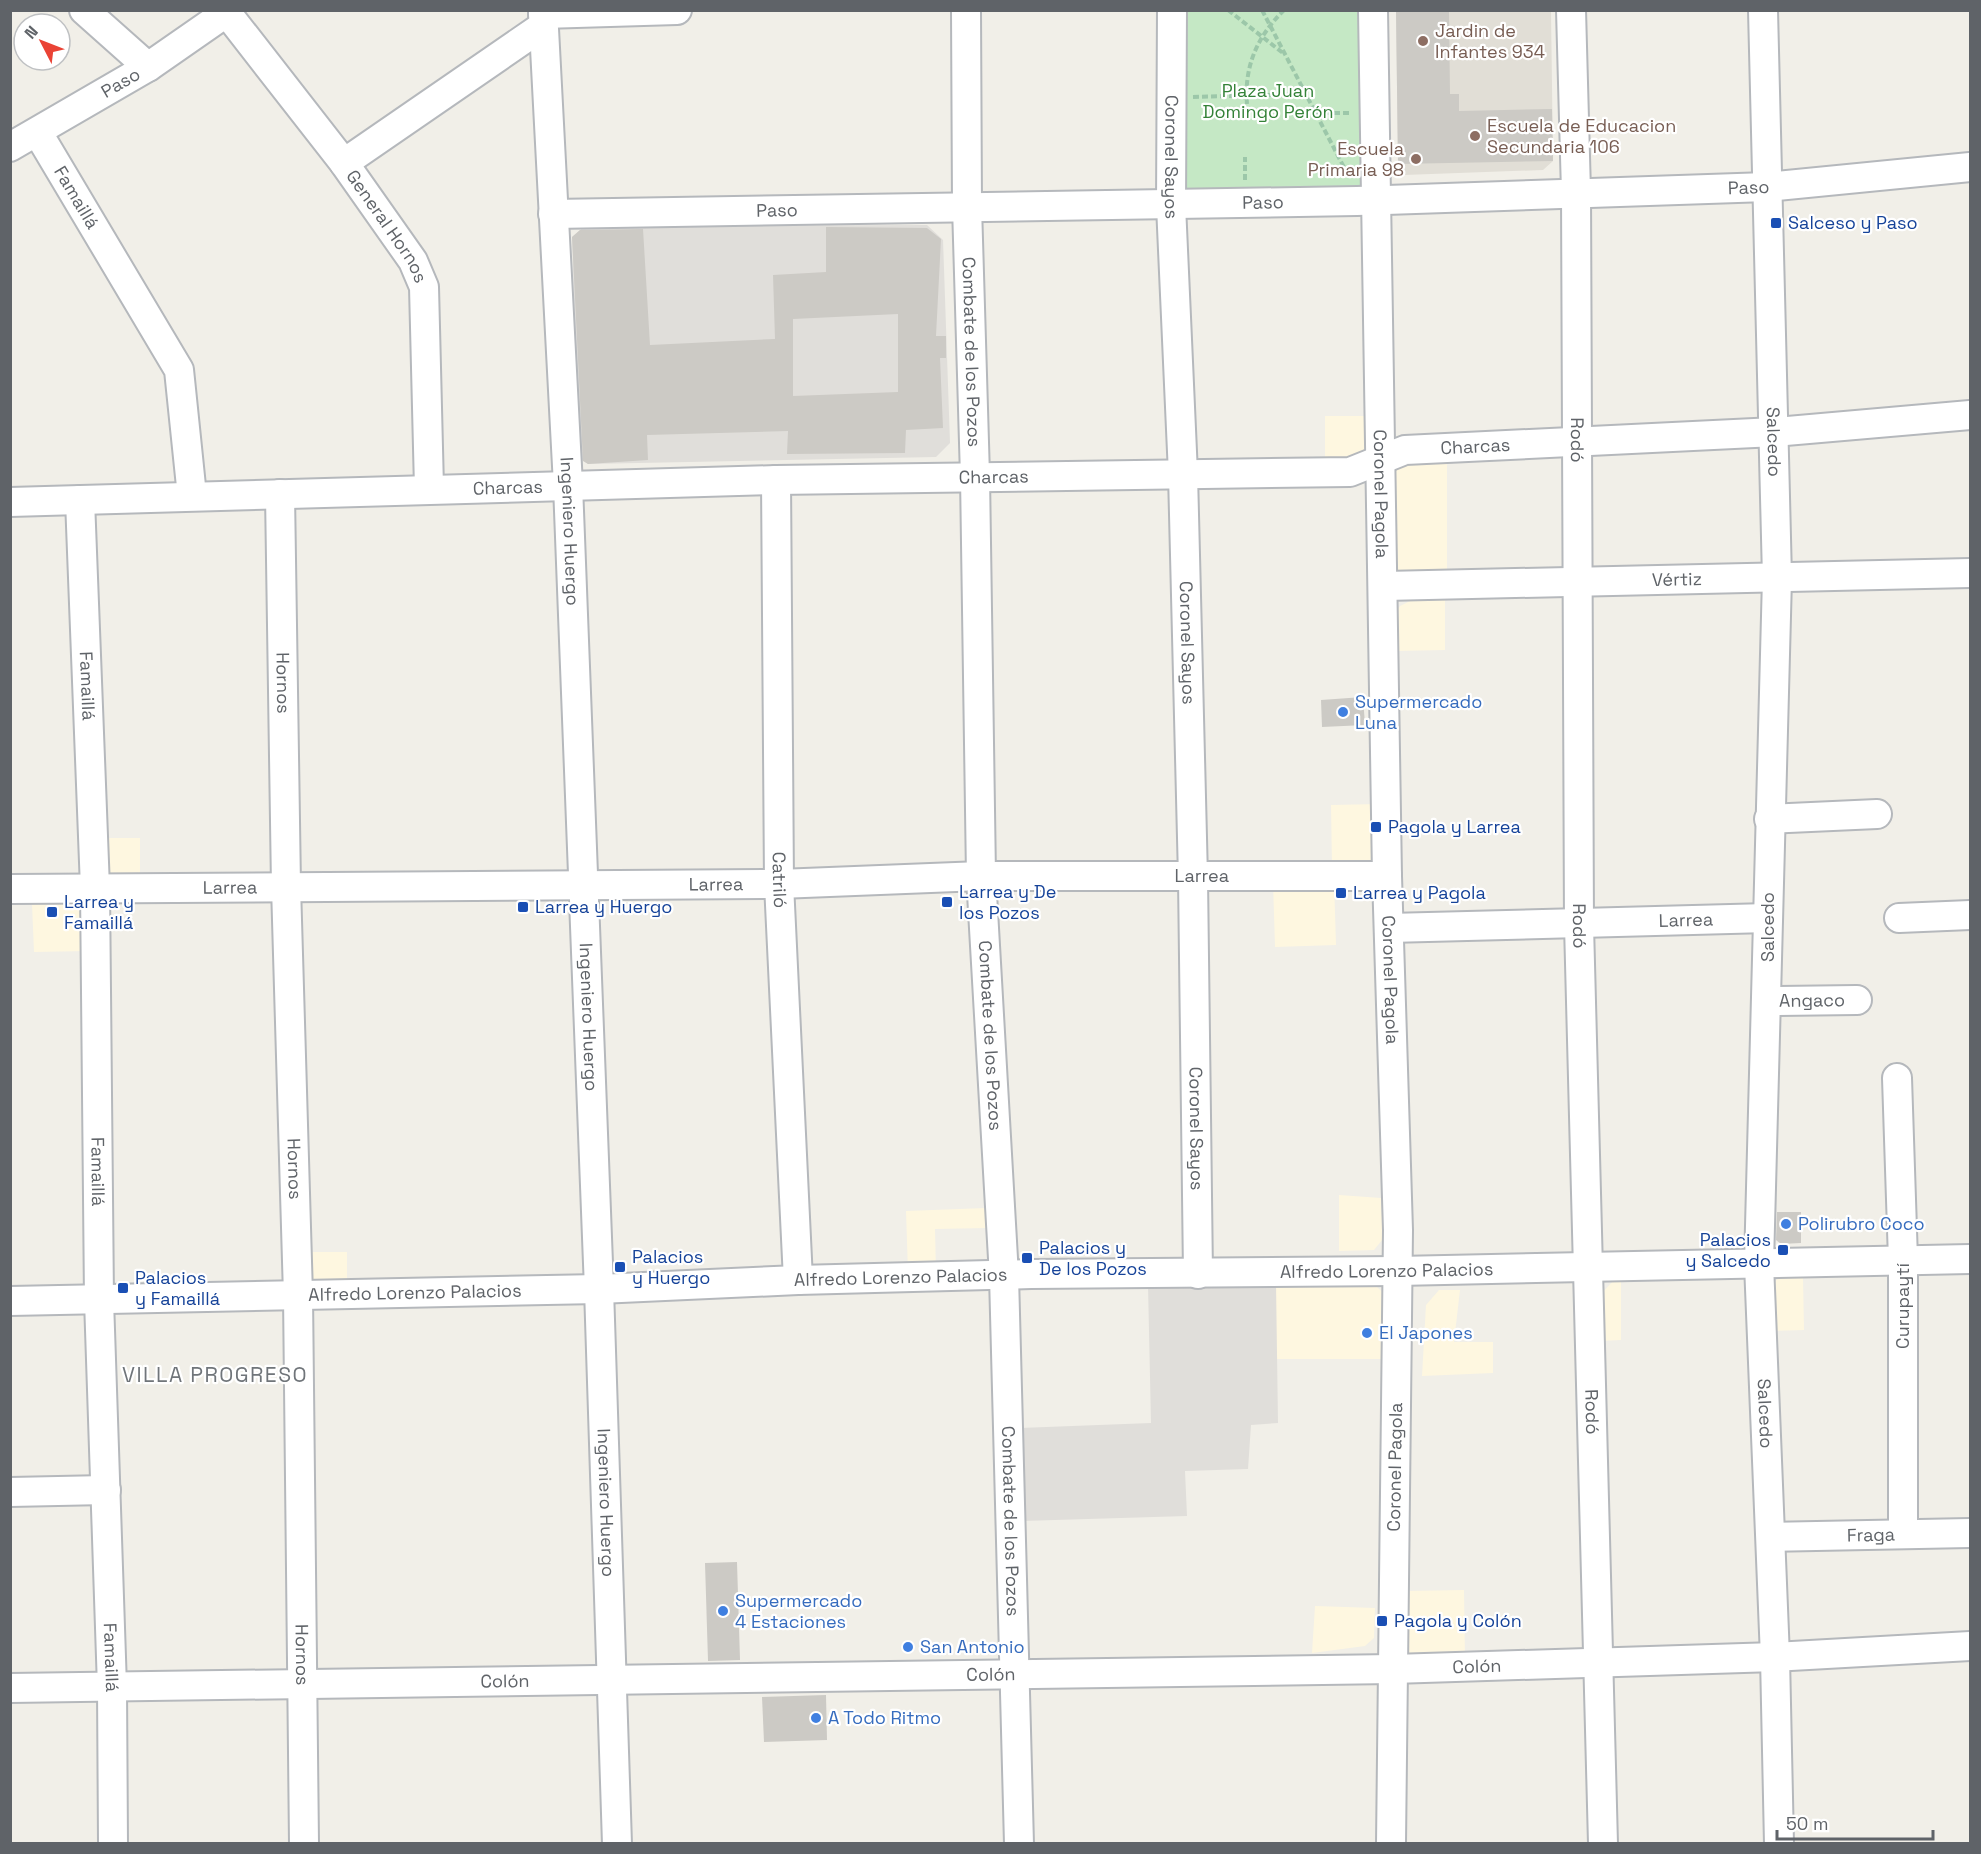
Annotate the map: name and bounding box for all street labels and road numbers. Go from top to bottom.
street label: Paso [97,62,144,103]
street label: Coronel Sayos [1160,95,1184,219]
street label: Famaillá [49,161,104,233]
street label: General Hornos [341,165,433,286]
street label: Paso [1728,175,1770,199]
street label: Paso [1242,190,1284,214]
street label: Paso [756,198,798,222]
street label: Combate de los Pozos [958,256,986,447]
street label: Salcedo [1762,407,1787,477]
street label: Rodó [1566,417,1589,463]
street label: Coronel Pagola [1369,429,1394,559]
street label: Charcas [1440,433,1511,459]
street label: Ingeniero Huergo [556,456,585,606]
street label: Charcas [959,464,1029,488]
street label: Charcas [472,475,543,500]
street label: Vértiz [1652,567,1702,591]
street label: Coronel Sayos [1175,580,1201,705]
street label: Famaillá [75,651,101,721]
street label: Hornos [271,652,295,714]
street label: Catriló [768,852,792,909]
street label: Larrea [1175,864,1229,887]
street label: Larrea [689,872,743,896]
street label: Larrea [203,875,257,899]
street label: Salcedo [1756,892,1779,962]
street label: Rodó [1568,903,1592,949]
street label: Larrea [1658,907,1713,932]
street label: Coronel Pagola [1377,915,1404,1045]
street label: Combate de los Pozos [974,940,1008,1131]
street label: Ingeniero Huergo [575,942,603,1092]
street label: Angaco [1779,988,1845,1012]
street label: Coronel Sayos [1184,1067,1209,1191]
street label: Famaillá [86,1137,110,1207]
street label: Hornos [282,1138,307,1200]
street label: Alfredo Lorenzo Palacios [1280,1257,1493,1283]
street label: Alfredo Lorenzo Palacios [794,1263,1008,1291]
street label: Curupaytí [1891,1263,1914,1349]
street label: Alfredo Lorenzo Palacios [308,1279,522,1306]
street label: Salcedo [1753,1378,1778,1449]
street label: Rodó [1580,1389,1604,1435]
street label: Coronel Pagola [1382,1402,1407,1532]
street label: Combate de los Pozos [997,1426,1025,1617]
street label: Ingeniero Huergo [593,1428,620,1577]
street label: Fraga [1847,1523,1895,1546]
street label: Famaillá [99,1622,124,1692]
street label: Hornos [291,1624,314,1686]
street label: Colón [1452,1654,1502,1678]
street label: Colón [966,1662,1016,1686]
street label: Colón [480,1669,530,1693]

